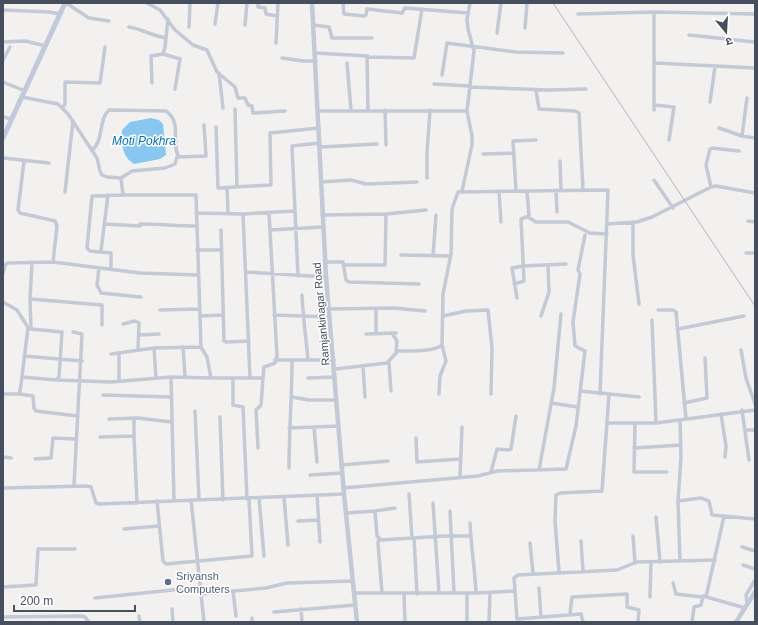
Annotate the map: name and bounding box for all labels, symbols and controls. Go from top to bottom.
north arrow [706,12,746,52]
text: उ [724,35,734,48]
water label: Moti Pokhra [112,134,176,148]
street label: Ramjankinagar Road [311,262,331,366]
place label: Sriyansh Computers [176,570,230,595]
marker: Sriyansh Computers [163,577,173,587]
scale bar [14,587,135,613]
text: 200 m [20,594,53,608]

